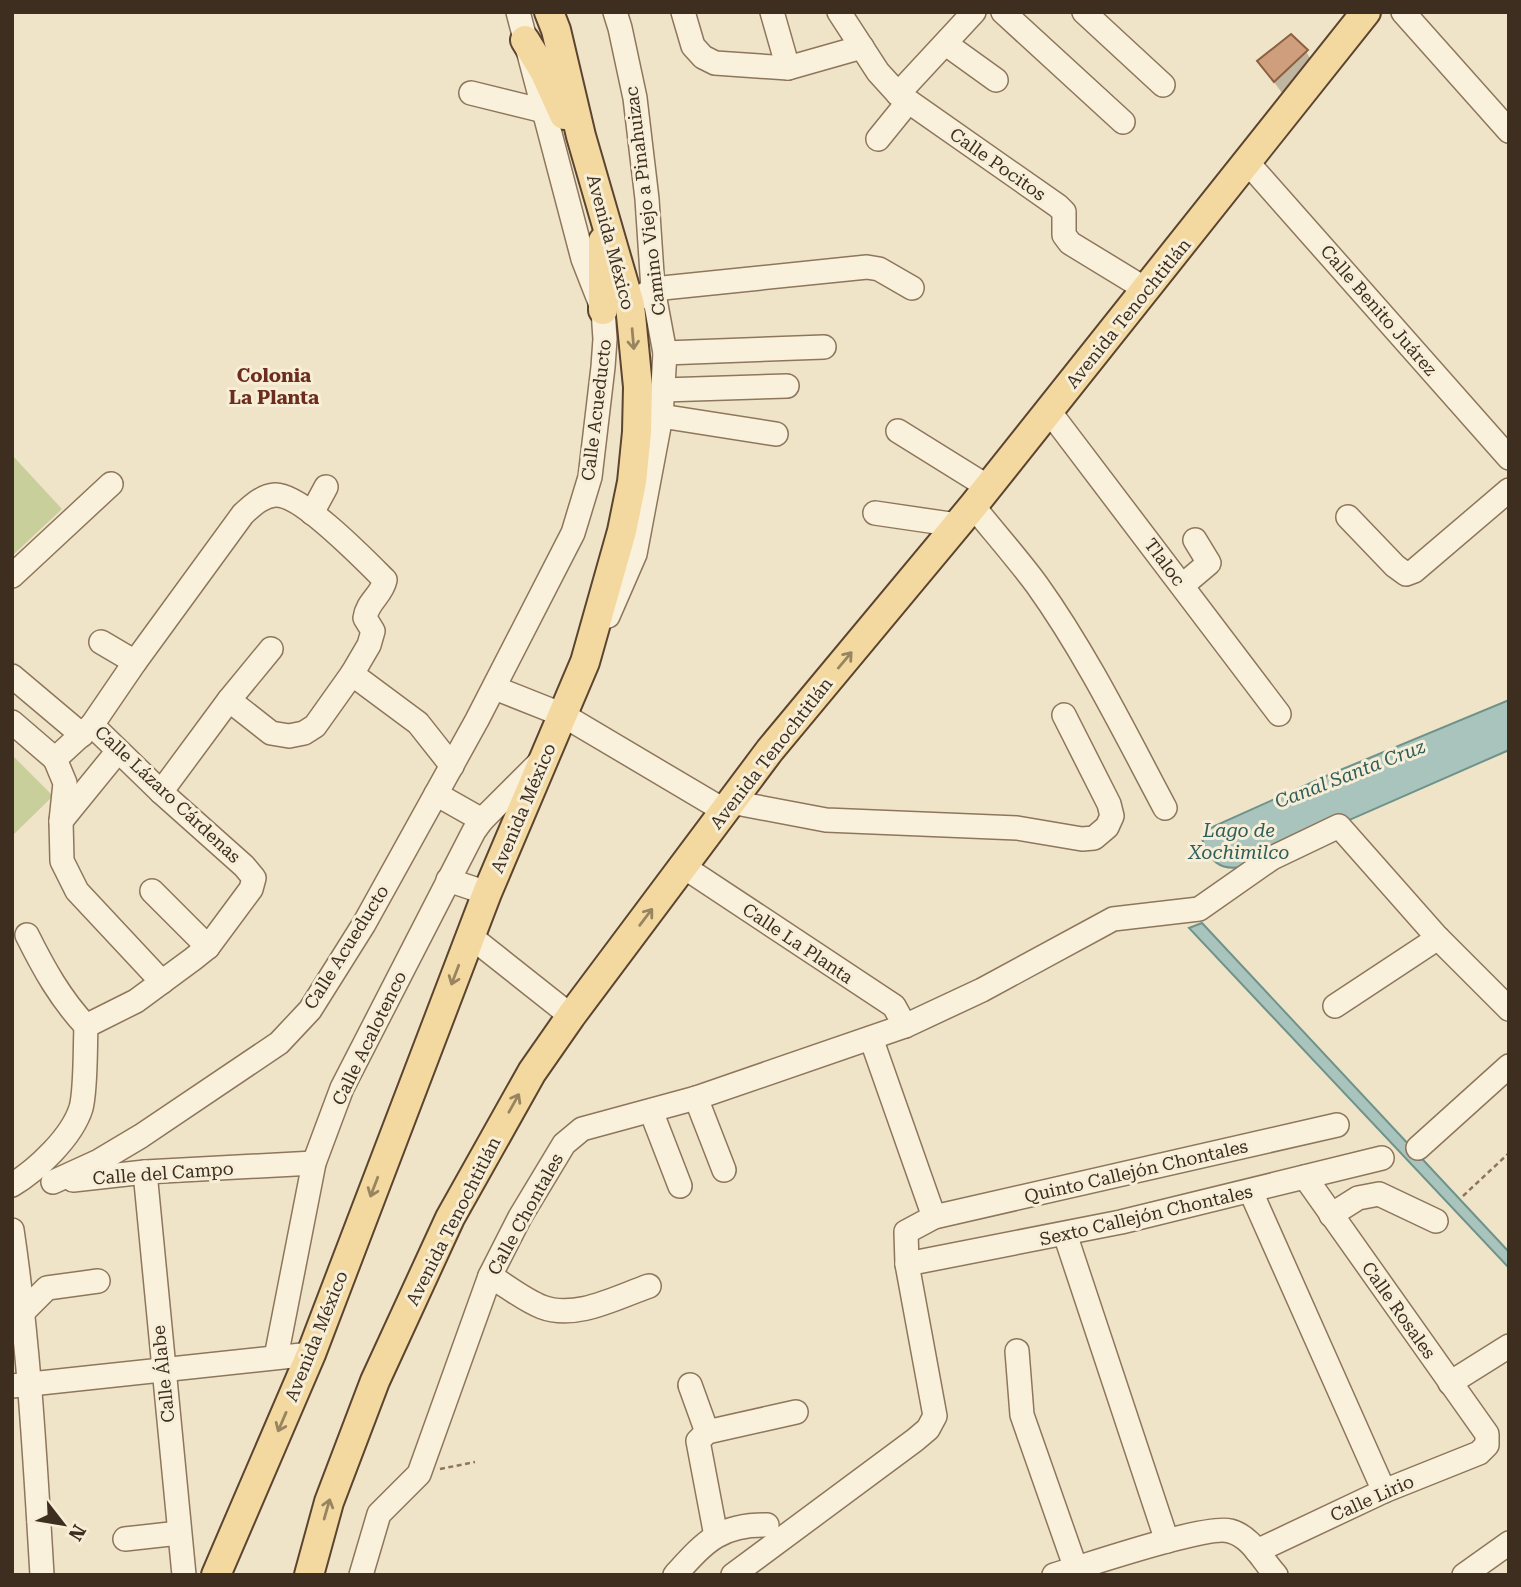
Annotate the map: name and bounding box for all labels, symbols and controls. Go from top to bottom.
street label: Camino Viejo a Pinahuizac [621,85,669,317]
street label: Calle Pocitos [946,123,1050,205]
street label: Avenida México [583,172,639,312]
street label: Avenida Tenochtitlán [1061,234,1195,392]
street label: Calle Benito Juárez [1317,240,1442,380]
one-way arrow [627,327,640,349]
street label: Calle Acueducto [577,338,615,482]
district label: Colonia La Planta [229,364,319,409]
street label: Tlaloc [1140,534,1190,590]
one-way arrow [837,652,853,670]
street label: Avenida Tenochtitlán [705,673,837,833]
street label: Calle Lázaro Cárdenas [91,721,245,867]
water label: Canal Santa Cruz [1272,735,1429,813]
street label: Avenida México [486,740,560,876]
water label: Lago de Xochimilco [1188,819,1289,864]
street label: Calle Acueducto [299,881,393,1013]
street label: Calle La Planta [739,898,857,988]
one-way arrow [638,909,653,927]
one-way arrow [448,963,461,985]
street label: Calle Acalotenco [327,968,411,1108]
one-way arrow [508,1093,521,1114]
street label: Avenida Tenochtitlán [401,1133,505,1309]
street label: Quinto Callejón Chontales [1022,1135,1250,1207]
street label: Calle Chontales [483,1150,567,1278]
street label: Calle del Campo [92,1158,234,1188]
one-way arrow [366,1176,379,1197]
street label: Sexto Callejón Chontales [1037,1180,1255,1250]
street label: Calle Rosales [1358,1257,1440,1363]
street label: Avenida México [280,1268,352,1404]
street label: Calle Álabe [147,1324,179,1424]
one-way arrow [274,1410,287,1432]
street label: Calle Lirio [1327,1470,1417,1526]
north arrow [28,1489,98,1559]
one-way arrow [322,1498,335,1520]
text: N [63,1520,91,1545]

